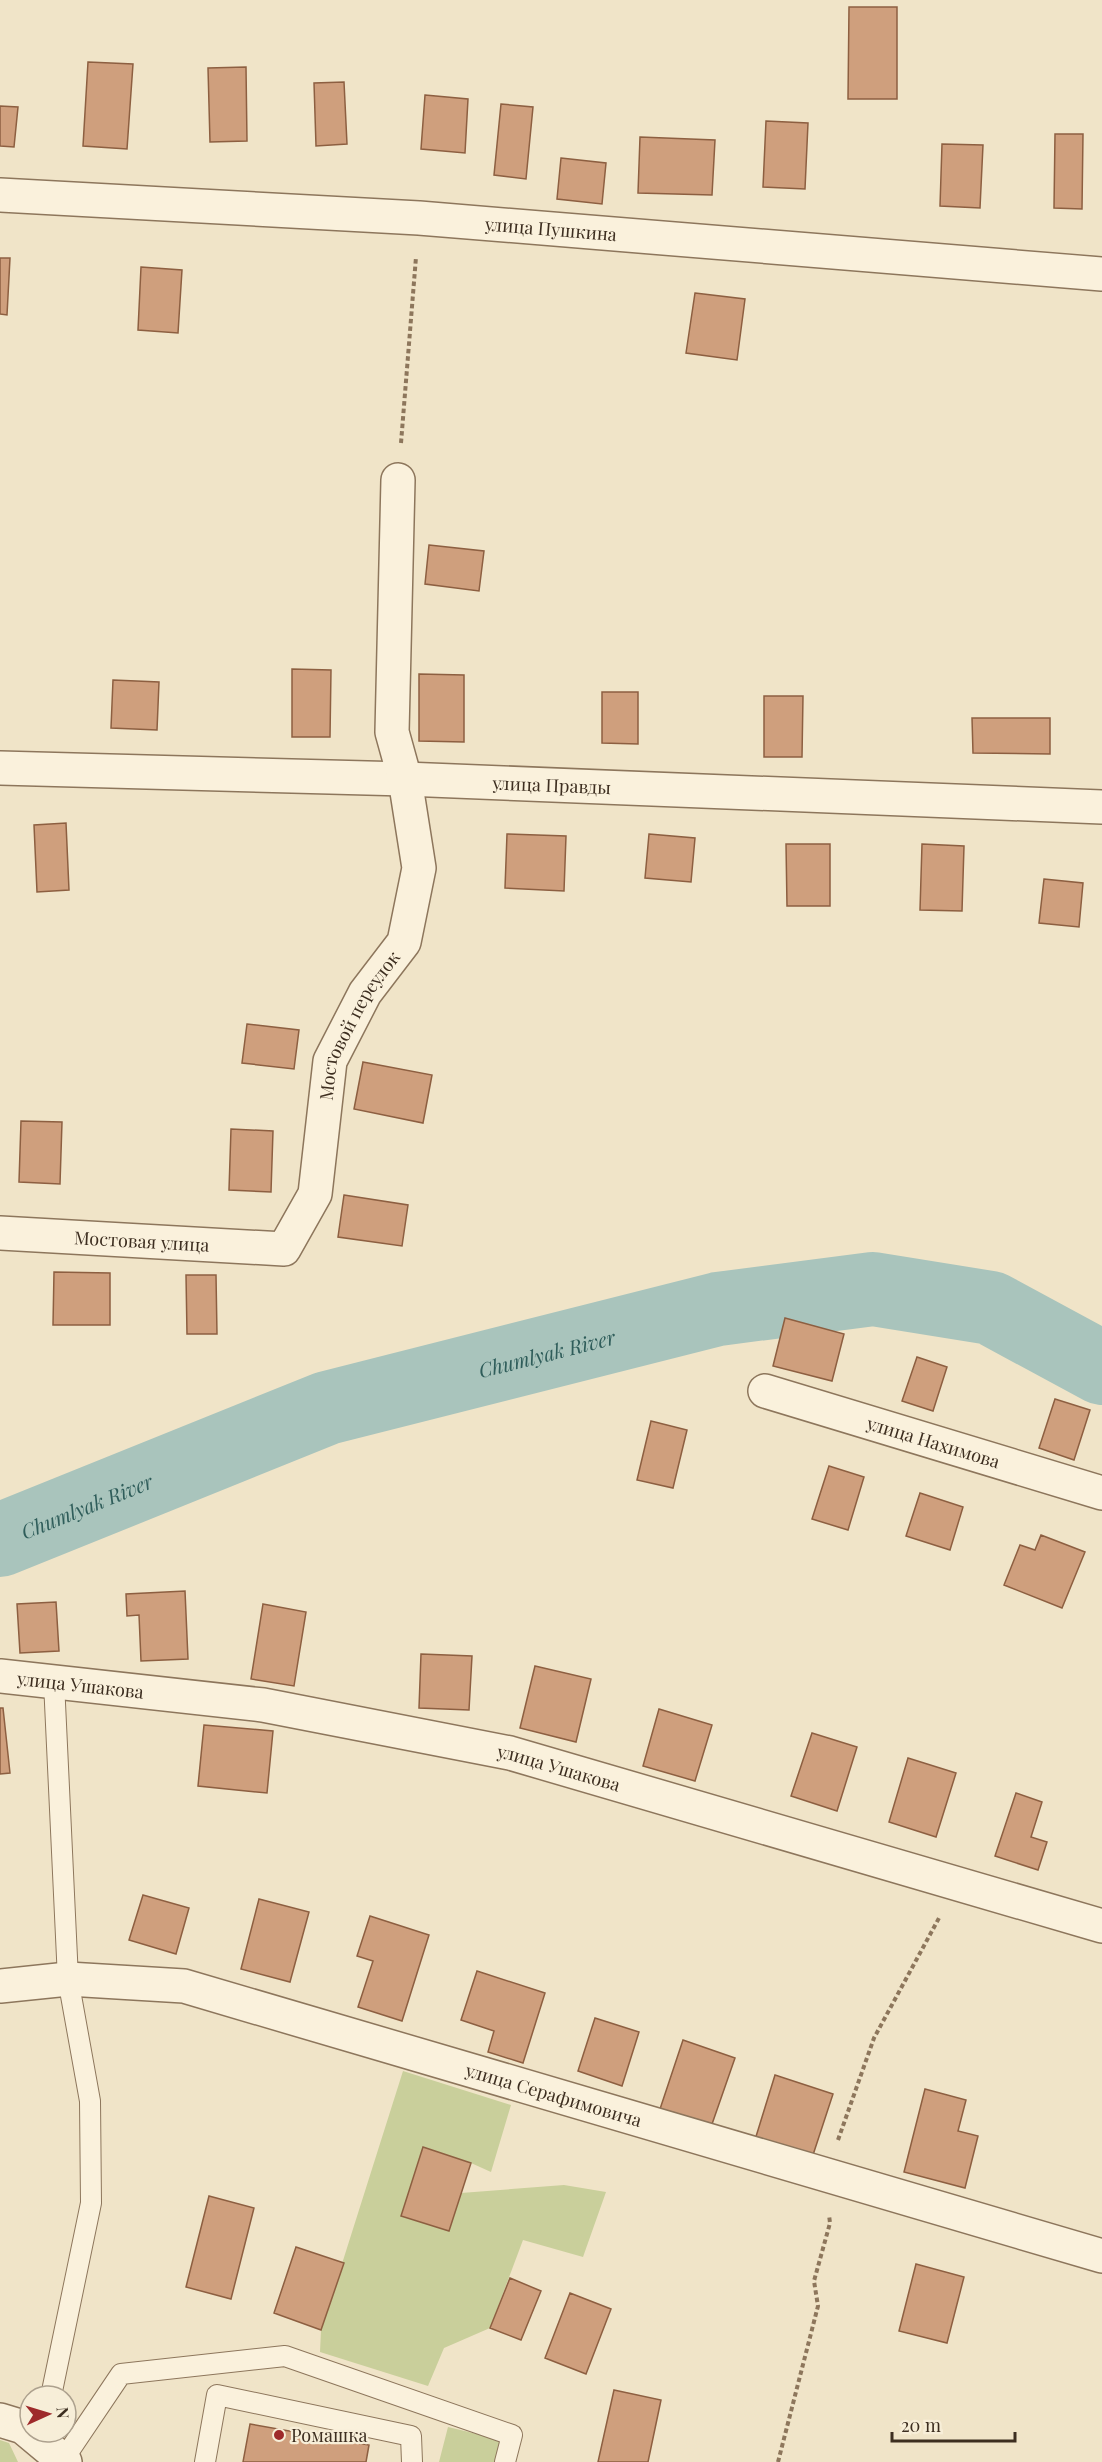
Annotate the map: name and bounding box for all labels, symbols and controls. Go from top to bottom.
street label: улица Пушкина [483,211,618,246]
street label: улица Правды [491,770,612,799]
street label: Мостовой переулок [314,946,405,1102]
street label: Мостовая улица [73,1225,210,1257]
water label: Chumlyak River [475,1322,619,1383]
street label: улица Нахимова [863,1410,1003,1473]
water label: Chumlyak River [16,1466,157,1544]
street label: улица Ушакова [15,1666,145,1704]
street label: улица Ушакова [494,1739,623,1797]
street label: улица Серафимовича [462,2057,645,2132]
north arrow [18,2384,78,2444]
scale bar [892,2405,1015,2443]
text: N [53,2406,74,2420]
text: 20 m [901,2413,941,2437]
place label: Ромашка [291,2423,367,2447]
marker: Ромашка [272,2428,286,2442]

